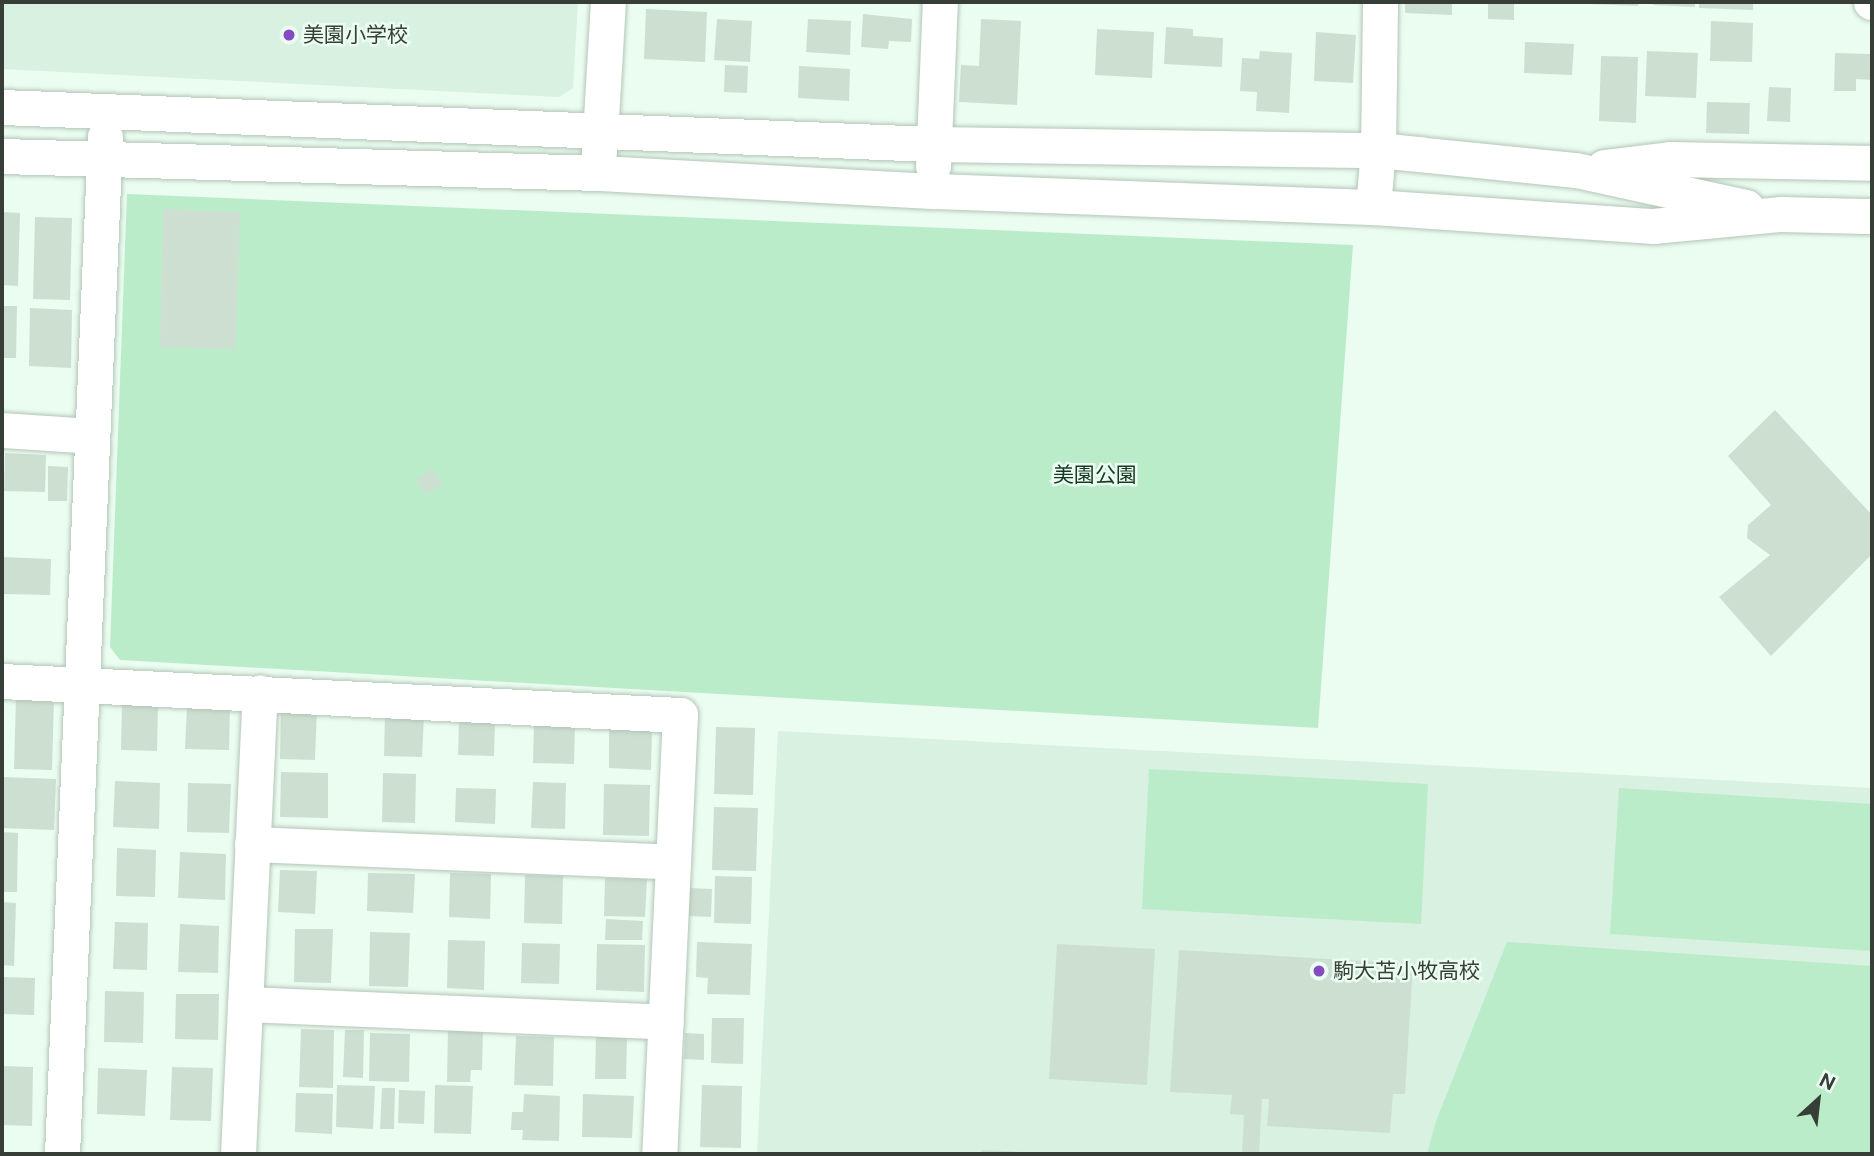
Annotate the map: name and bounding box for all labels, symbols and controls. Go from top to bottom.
place label: 美園小学校 [303,22,408,48]
marker: 美園小学校 [281,27,297,43]
park label: 美園公園 [1053,462,1137,488]
place label: 駒大苫小牧高校 [1333,958,1480,984]
marker: 駒大苫小牧高校 [1311,963,1327,979]
north arrow [1783,1065,1853,1135]
text: N [1816,1068,1839,1094]

